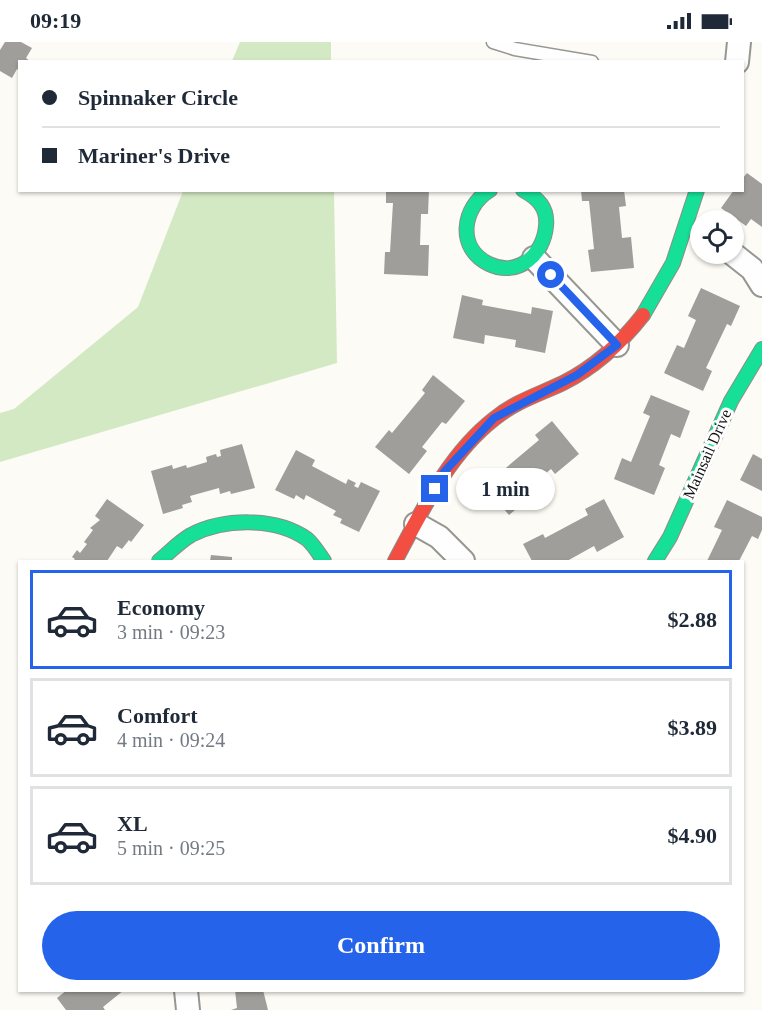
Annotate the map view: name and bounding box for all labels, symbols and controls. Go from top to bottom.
text: 09:19 [30,8,81,33]
text: Spinnaker Circle [78,85,238,110]
text: Mariner's Drive [78,143,230,168]
map controls [690,210,744,264]
button: locate [690,210,744,264]
route start [537,261,564,288]
street label: Mainsail Drive [680,406,734,502]
callout: 1 min [456,468,555,510]
route end [421,475,448,502]
text: 1 min [481,478,530,500]
icon: car [45,593,99,647]
text: Economy [117,595,205,620]
text: $2.88 [668,607,717,632]
text: 3 min · 09:23 [117,621,225,643]
icon: car [45,701,99,755]
text: Comfort [117,703,198,728]
text: $3.89 [668,715,717,740]
text: 4 min · 09:24 [117,729,225,751]
icon: car [45,809,99,863]
text: XL [117,811,148,836]
text: $4.90 [668,823,717,848]
text: 5 min · 09:25 [117,837,225,859]
button: Confirm [42,911,720,980]

